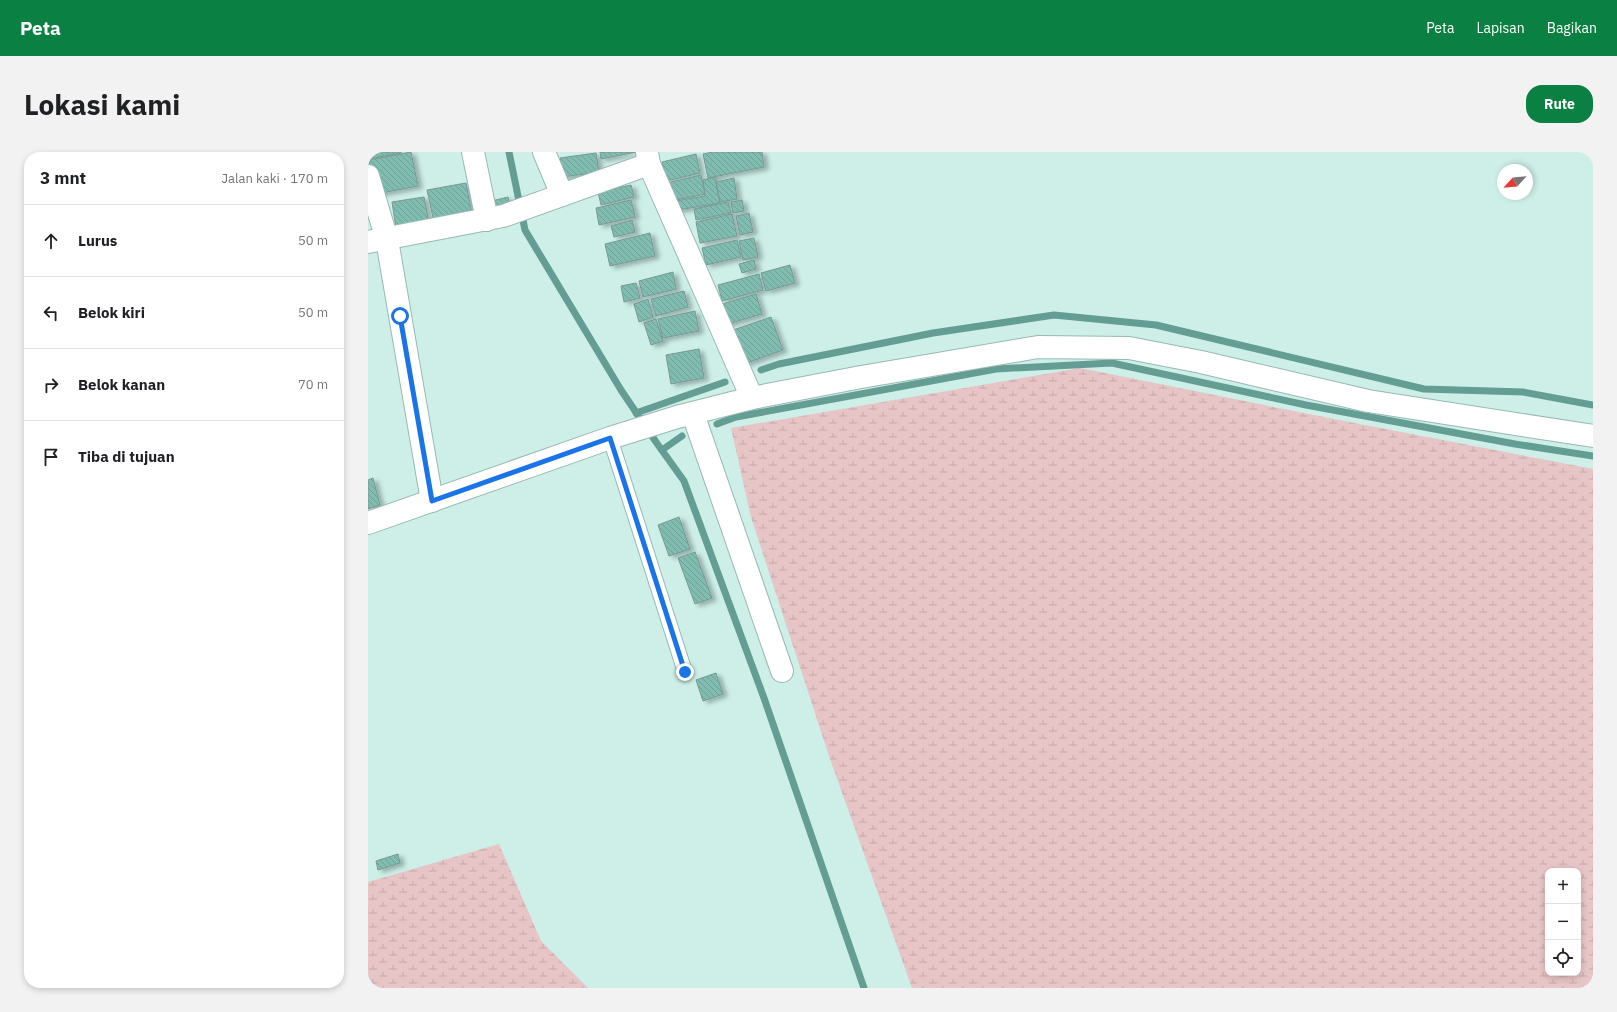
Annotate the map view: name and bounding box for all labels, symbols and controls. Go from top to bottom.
text: Peta [20,16,61,40]
text: Peta [1426,19,1454,37]
text: Lapisan [1476,19,1525,37]
text: Bagikan [1547,19,1597,37]
button: Rute [1526,85,1593,123]
text: Lokasi kami [24,86,180,123]
north arrow [1497,164,1533,200]
text: 3 mnt [40,167,86,189]
text: Jalan kaki · 170 m [221,170,328,187]
icon: ahead [40,230,62,252]
text: Lurus [78,231,117,250]
text: 50 m [298,232,328,249]
icon: left [40,302,62,324]
text: Belok kiri [78,303,145,322]
text: 50 m [298,304,328,321]
route start [391,307,409,325]
icon: right [40,374,62,396]
text: Belok kanan [78,375,165,394]
text: 70 m [298,376,328,393]
icon: arrive [40,446,62,468]
text: Tiba di tujuan [78,447,175,466]
route end [676,663,694,681]
map controls [1545,868,1581,976]
button: + [1545,868,1581,904]
button: − [1545,904,1581,940]
button: locate [1545,940,1581,976]

